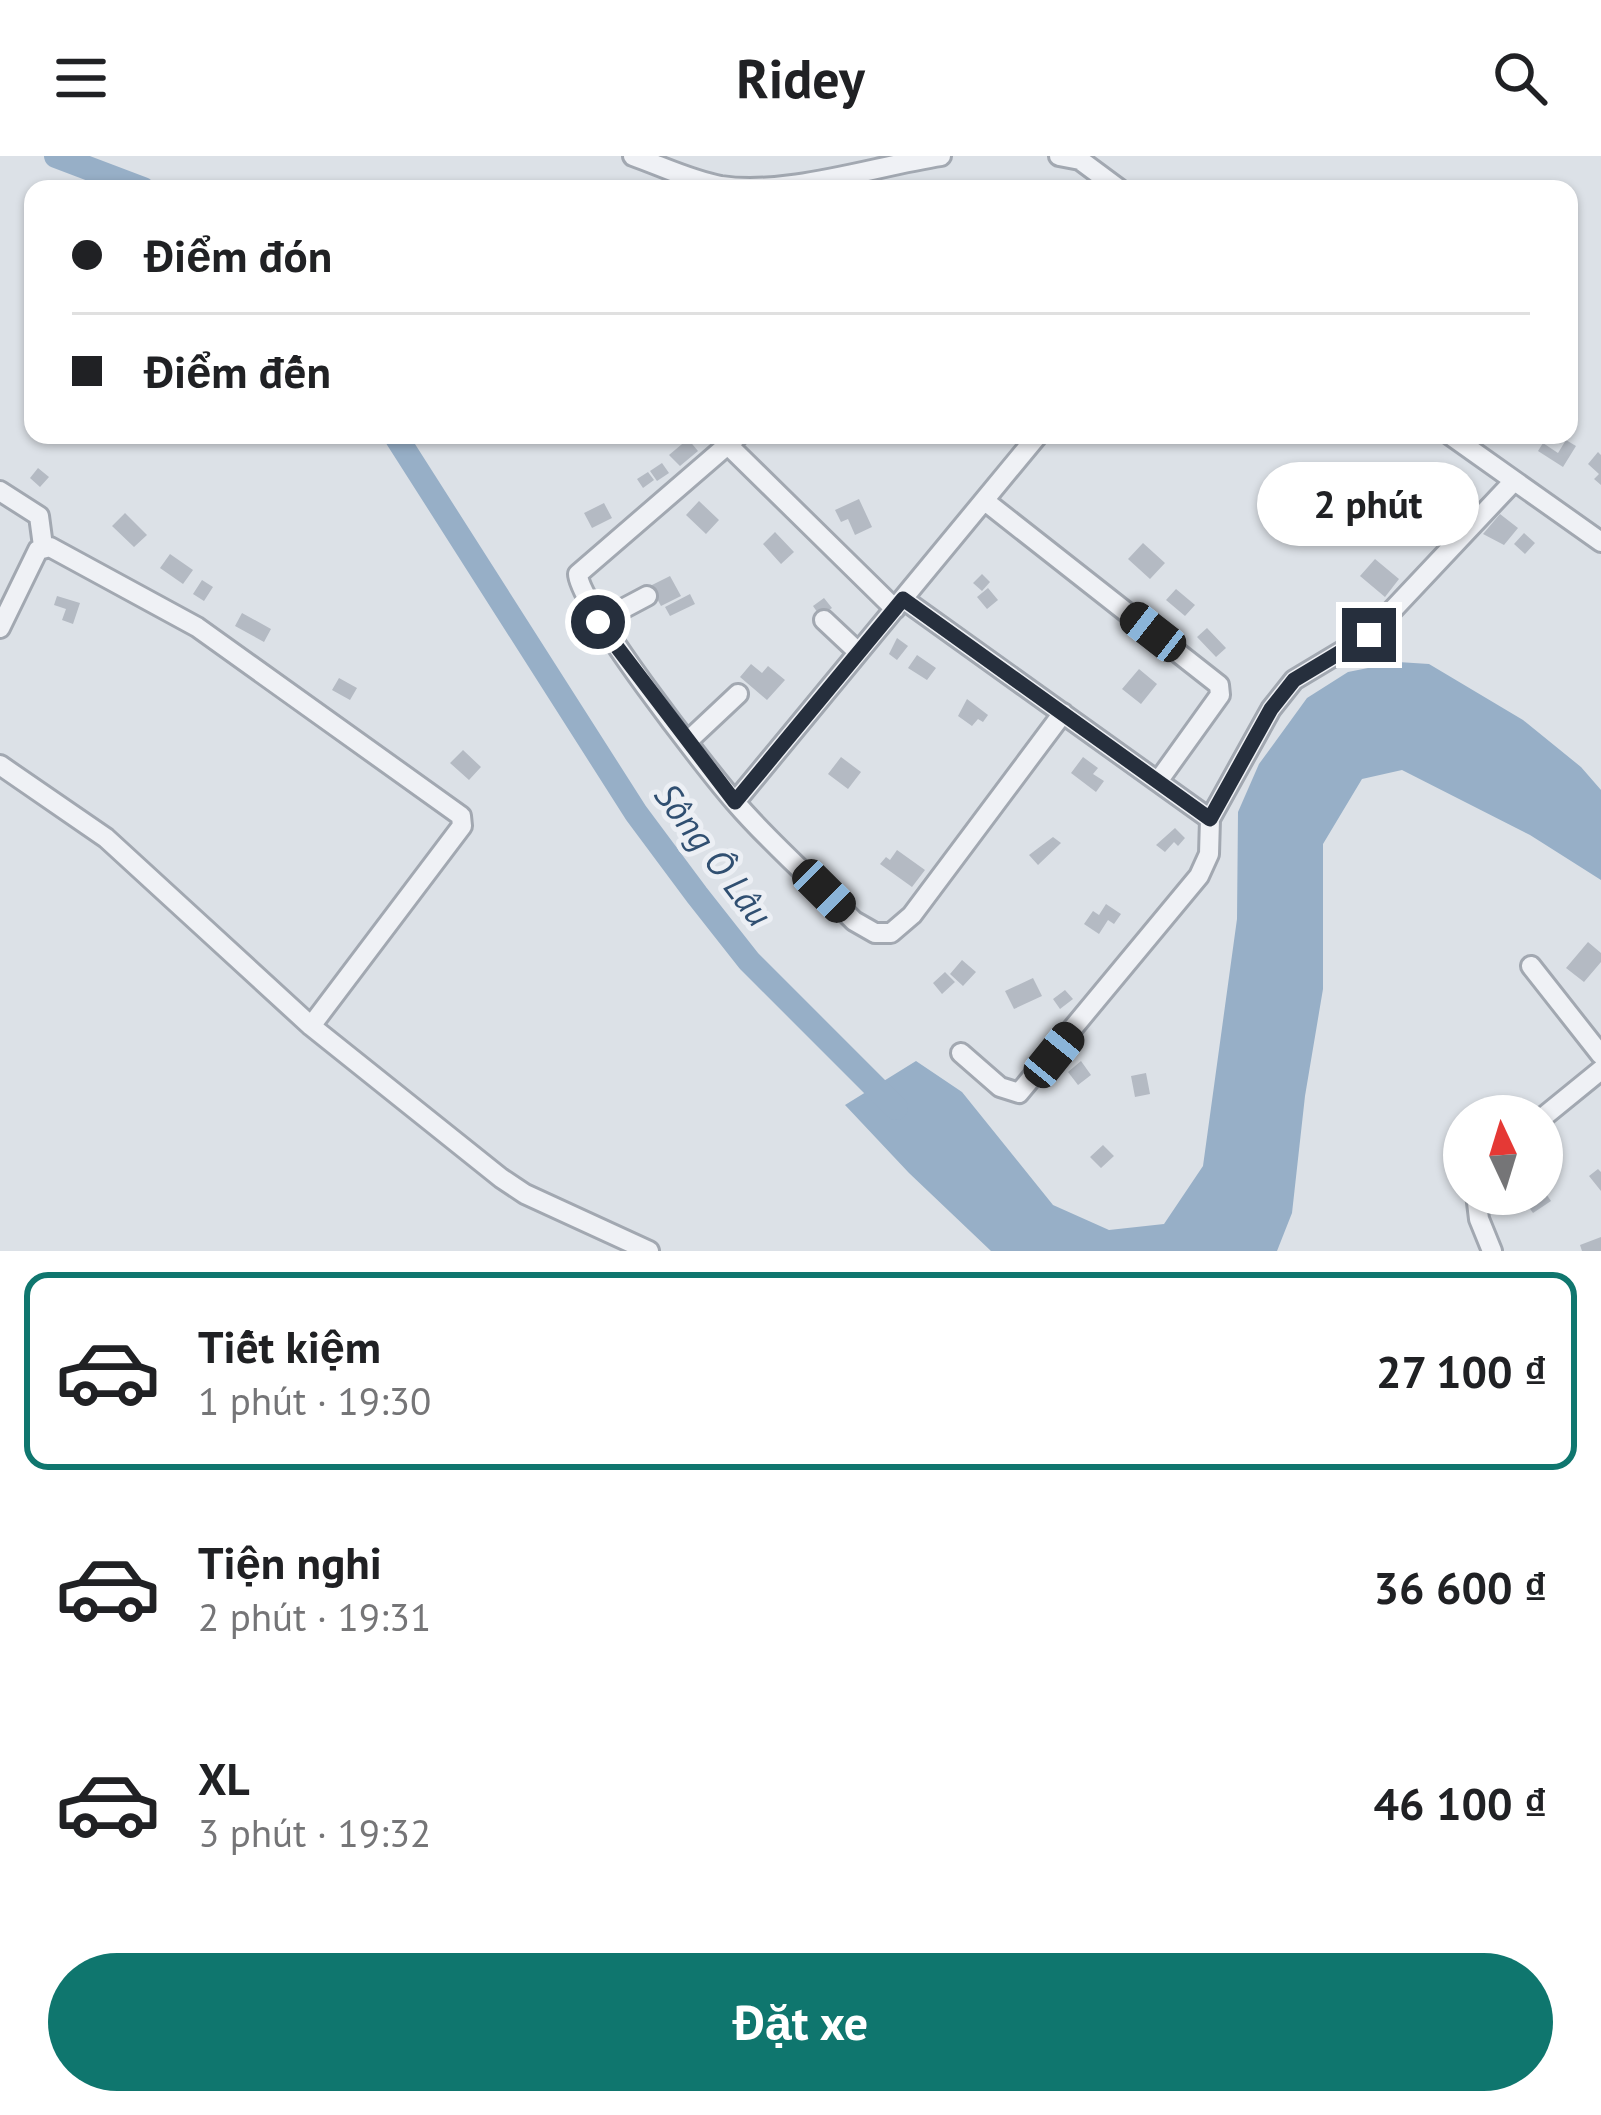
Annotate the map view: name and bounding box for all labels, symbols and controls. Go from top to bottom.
text: Ridey [736,43,865,113]
icon: menu [48,45,114,111]
icon: search [1487,45,1553,111]
text: Điểm đón [144,226,332,284]
text: Điểm đến [144,342,331,400]
callout: 2 phút [1258,461,1480,545]
text: 2 phút [1314,478,1422,529]
route start [571,595,625,649]
car [1114,596,1192,668]
route end [1342,608,1396,662]
water label: Sông Ô Lâu [645,773,783,935]
car [786,853,862,929]
car [1017,1016,1091,1094]
north arrow [1443,1095,1563,1215]
map controls [1443,1095,1563,1215]
icon: car [54,1317,162,1425]
text: Tiết kiệm [198,1317,381,1375]
text: 27 100 ₫ [1376,1342,1547,1400]
text: 1 phút · 19:30 [198,1375,431,1426]
icon: car [54,1533,162,1641]
text: Tiện nghi [198,1533,382,1591]
text: 36 600 ₫ [1374,1558,1547,1616]
text: 2 phút · 19:31 [198,1591,431,1642]
icon: car [54,1749,162,1857]
text: XL [198,1749,250,1807]
text: 46 100 ₫ [1374,1774,1547,1832]
text: 3 phút · 19:32 [198,1807,431,1858]
button: Đặt xe [48,1953,1553,2091]

